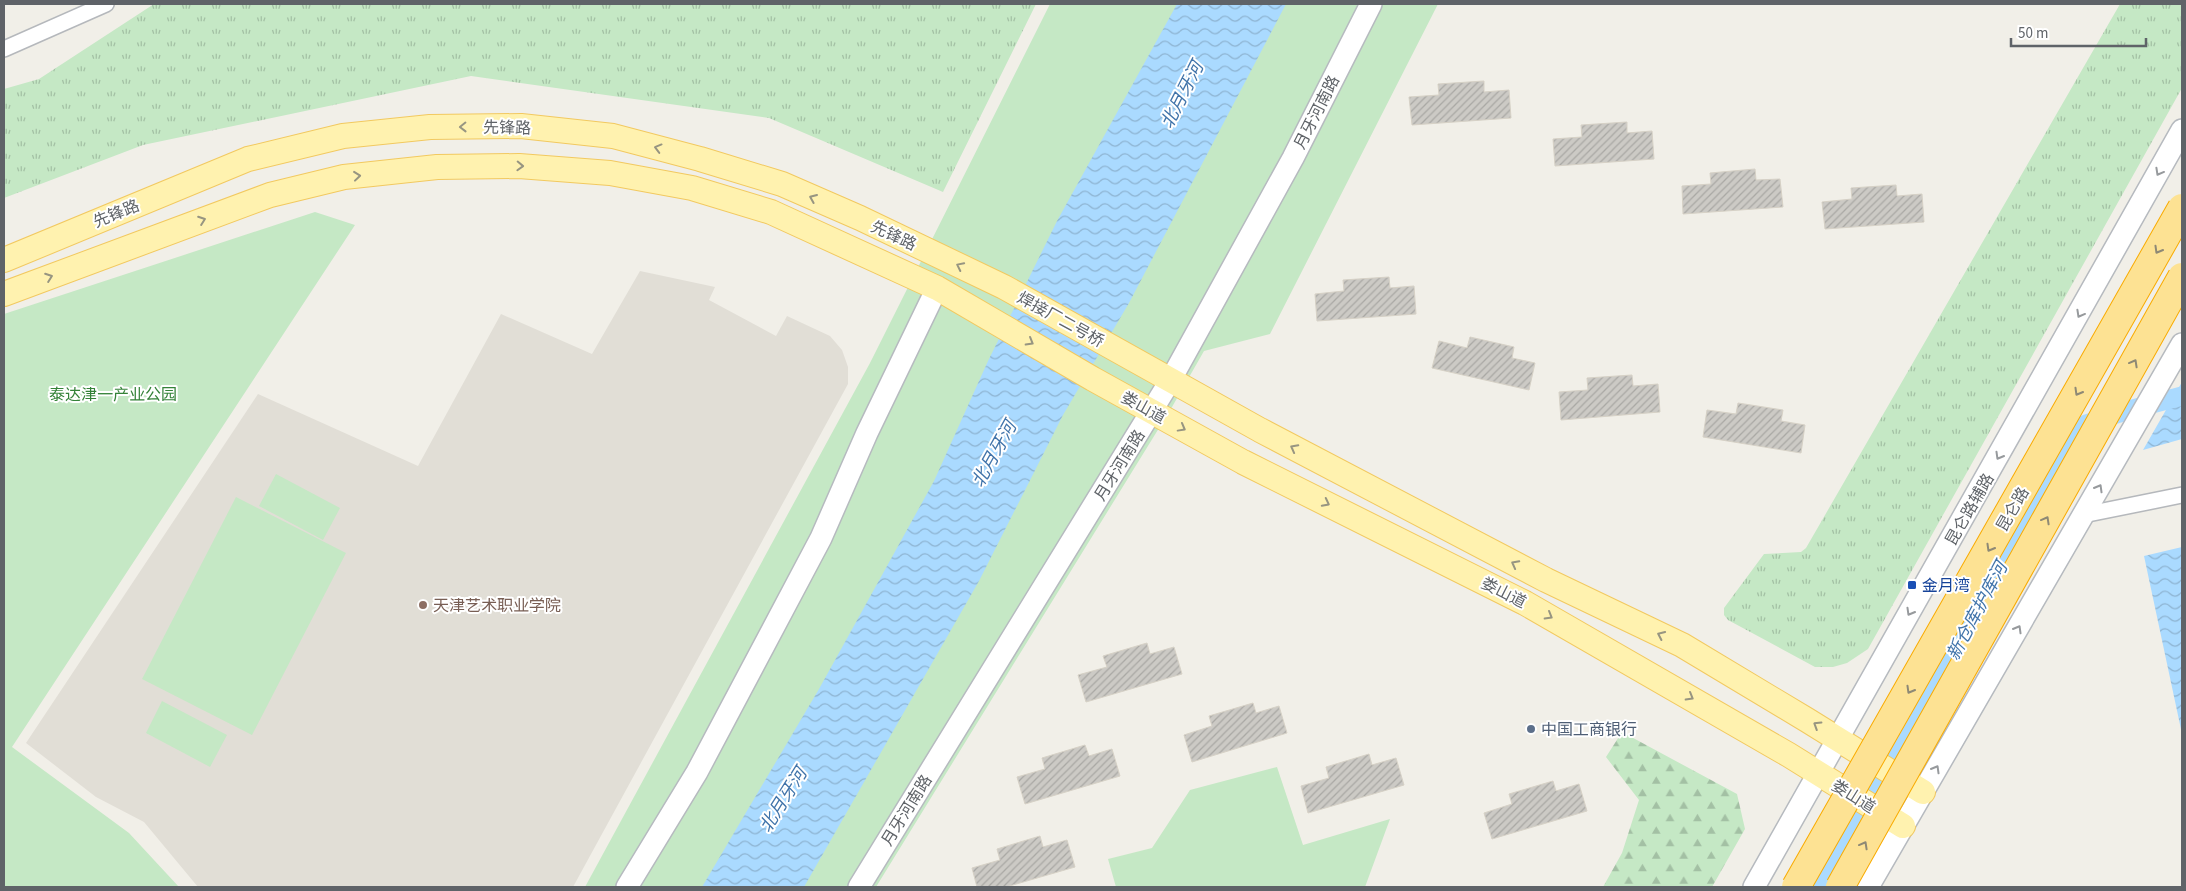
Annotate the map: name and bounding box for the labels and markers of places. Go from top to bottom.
place label: 金月湾 [1922,575,1970,597]
marker: 金月湾 [1906,579,1918,591]
place label: 天津艺术职业学院 [433,595,561,617]
marker: 天津艺术职业学院 [417,599,429,611]
place label: 中国工商银行 [1541,719,1637,741]
marker: 中国工商银行 [1525,723,1537,735]

